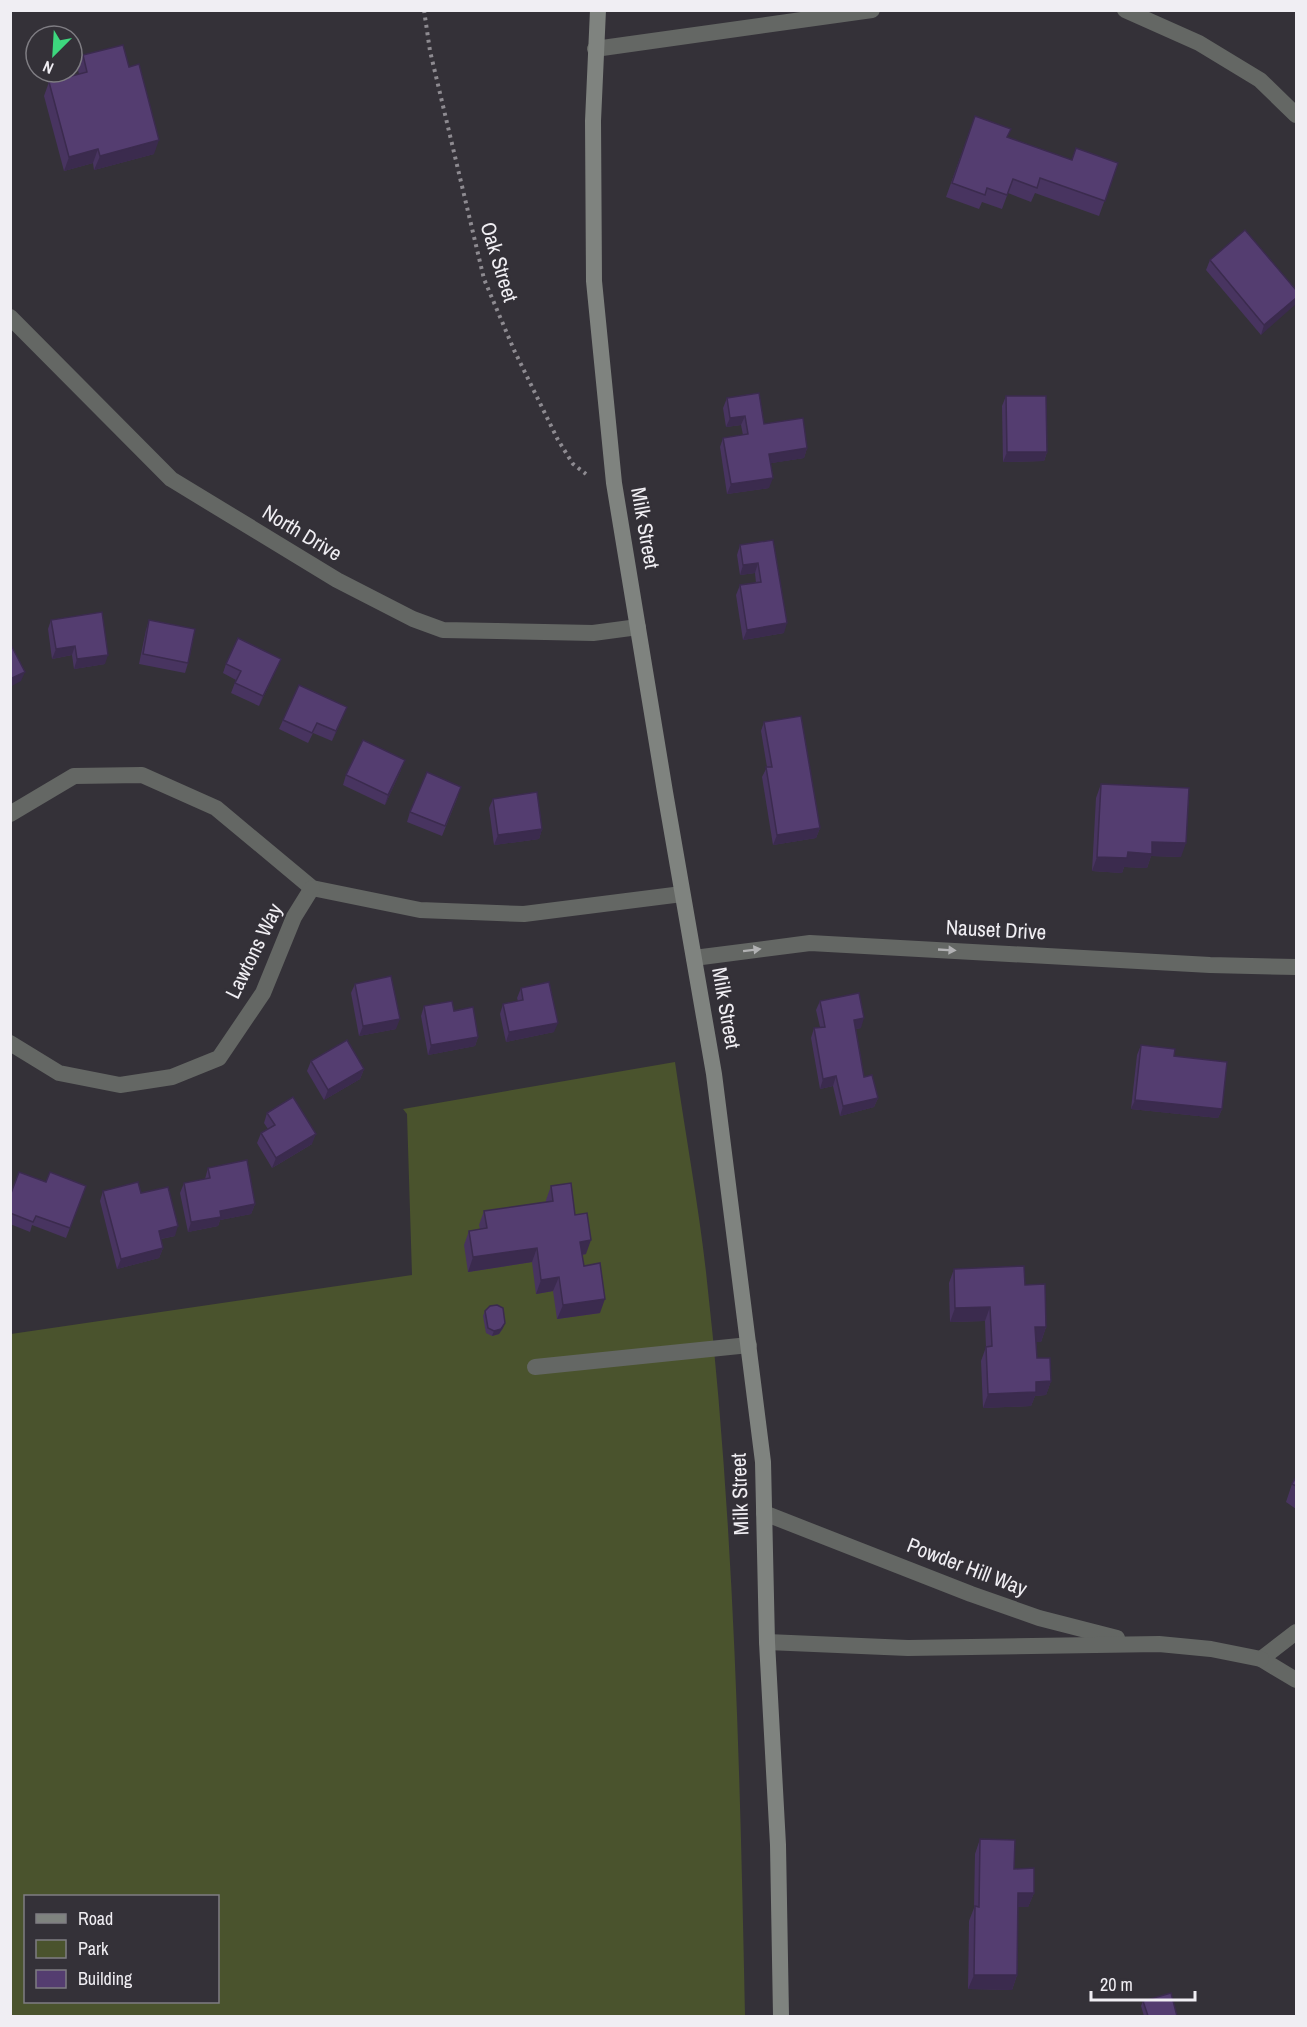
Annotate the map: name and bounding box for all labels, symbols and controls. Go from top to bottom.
north arrow [24,24,84,84]
text: N [39,56,57,80]
street label: Oak Street [474,218,525,306]
street label: Milk Street [624,485,667,571]
street label: North Drive [257,497,347,568]
street label: Lawtons Way [218,898,289,1003]
street label: Nauset Drive [945,912,1047,947]
one-way arrow [743,946,762,955]
one-way arrow [937,946,956,955]
street label: Milk Street [705,965,748,1051]
street label: Milk Street [724,1452,755,1536]
street label: Powder Hill Way [903,1530,1032,1603]
legend [24,1895,219,2003]
text: Road [78,1906,113,1931]
text: Park [78,1936,109,1961]
scale bar [1091,1964,1194,2002]
text: Building [78,1966,133,1991]
text: 20 m [1100,1972,1133,1997]

